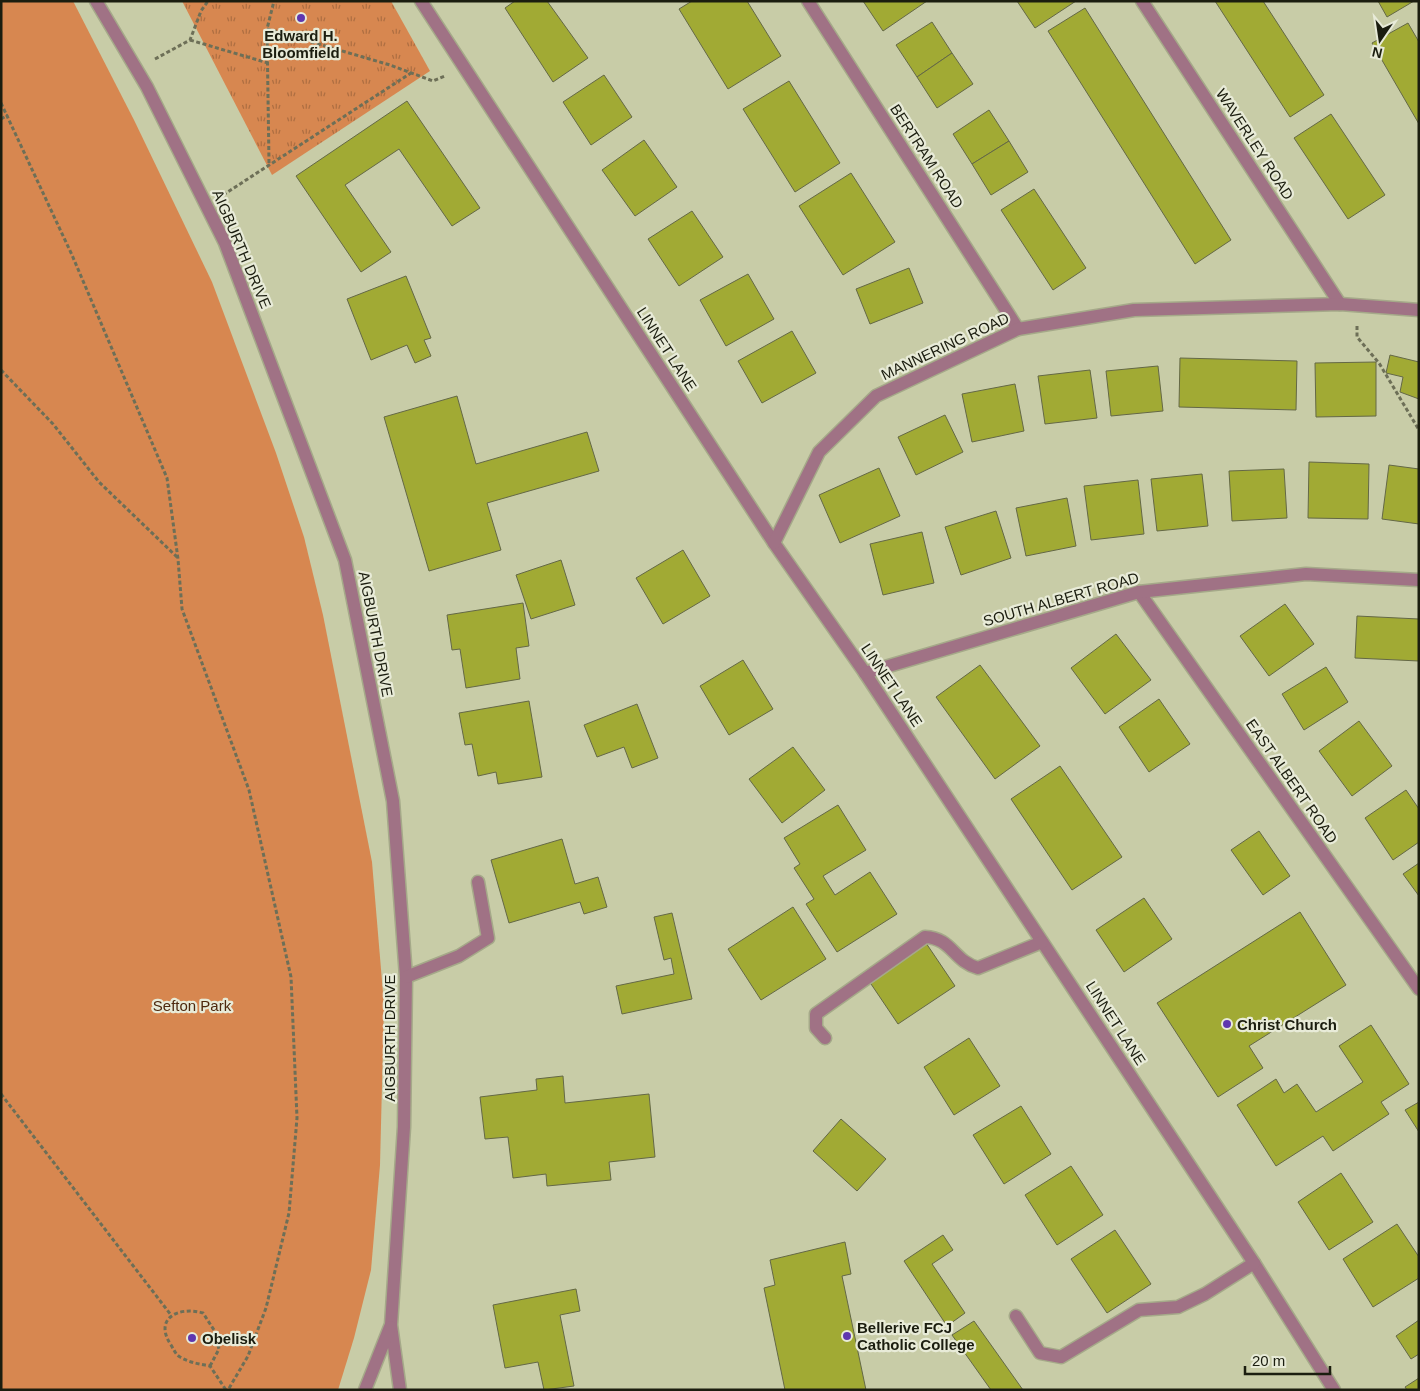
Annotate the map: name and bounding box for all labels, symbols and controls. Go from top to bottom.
marker: Edward H. Bloomfield [295,12,307,24]
north arrow [1355,15,1405,65]
place label: Edward H. Bloomfield [262,27,340,61]
text: N [1370,44,1384,62]
street label: WAVERLEY ROAD [1213,85,1297,203]
street label: BERTRAM ROAD [887,101,967,211]
street label: AIGBURTH DRIVE [209,187,275,311]
street label: LINNET LANE [634,304,700,394]
street label: MANNERING ROAD [878,309,1012,383]
street label: SOUTH ALBERT ROAD [981,569,1141,629]
street label: AIGBURTH DRIVE [356,570,396,698]
street label: LINNET LANE [858,640,926,730]
street label: EAST ALBERT ROAD [1243,716,1341,846]
street label: AIGBURTH DRIVE [381,974,398,1102]
street label: LINNET LANE [1083,978,1149,1068]
park label: Sefton Park [153,997,232,1014]
place label: Christ Church [1237,1016,1337,1033]
marker: Christ Church [1221,1018,1233,1030]
place label: Bellerive FCJ Catholic College [857,1319,975,1353]
place label: Obelisk [202,1330,257,1347]
marker: Bellerive FCJ Catholic College [841,1330,853,1342]
marker: Obelisk [186,1332,198,1344]
scale bar [1245,1344,1330,1376]
text: 20 m [1252,1352,1285,1369]

